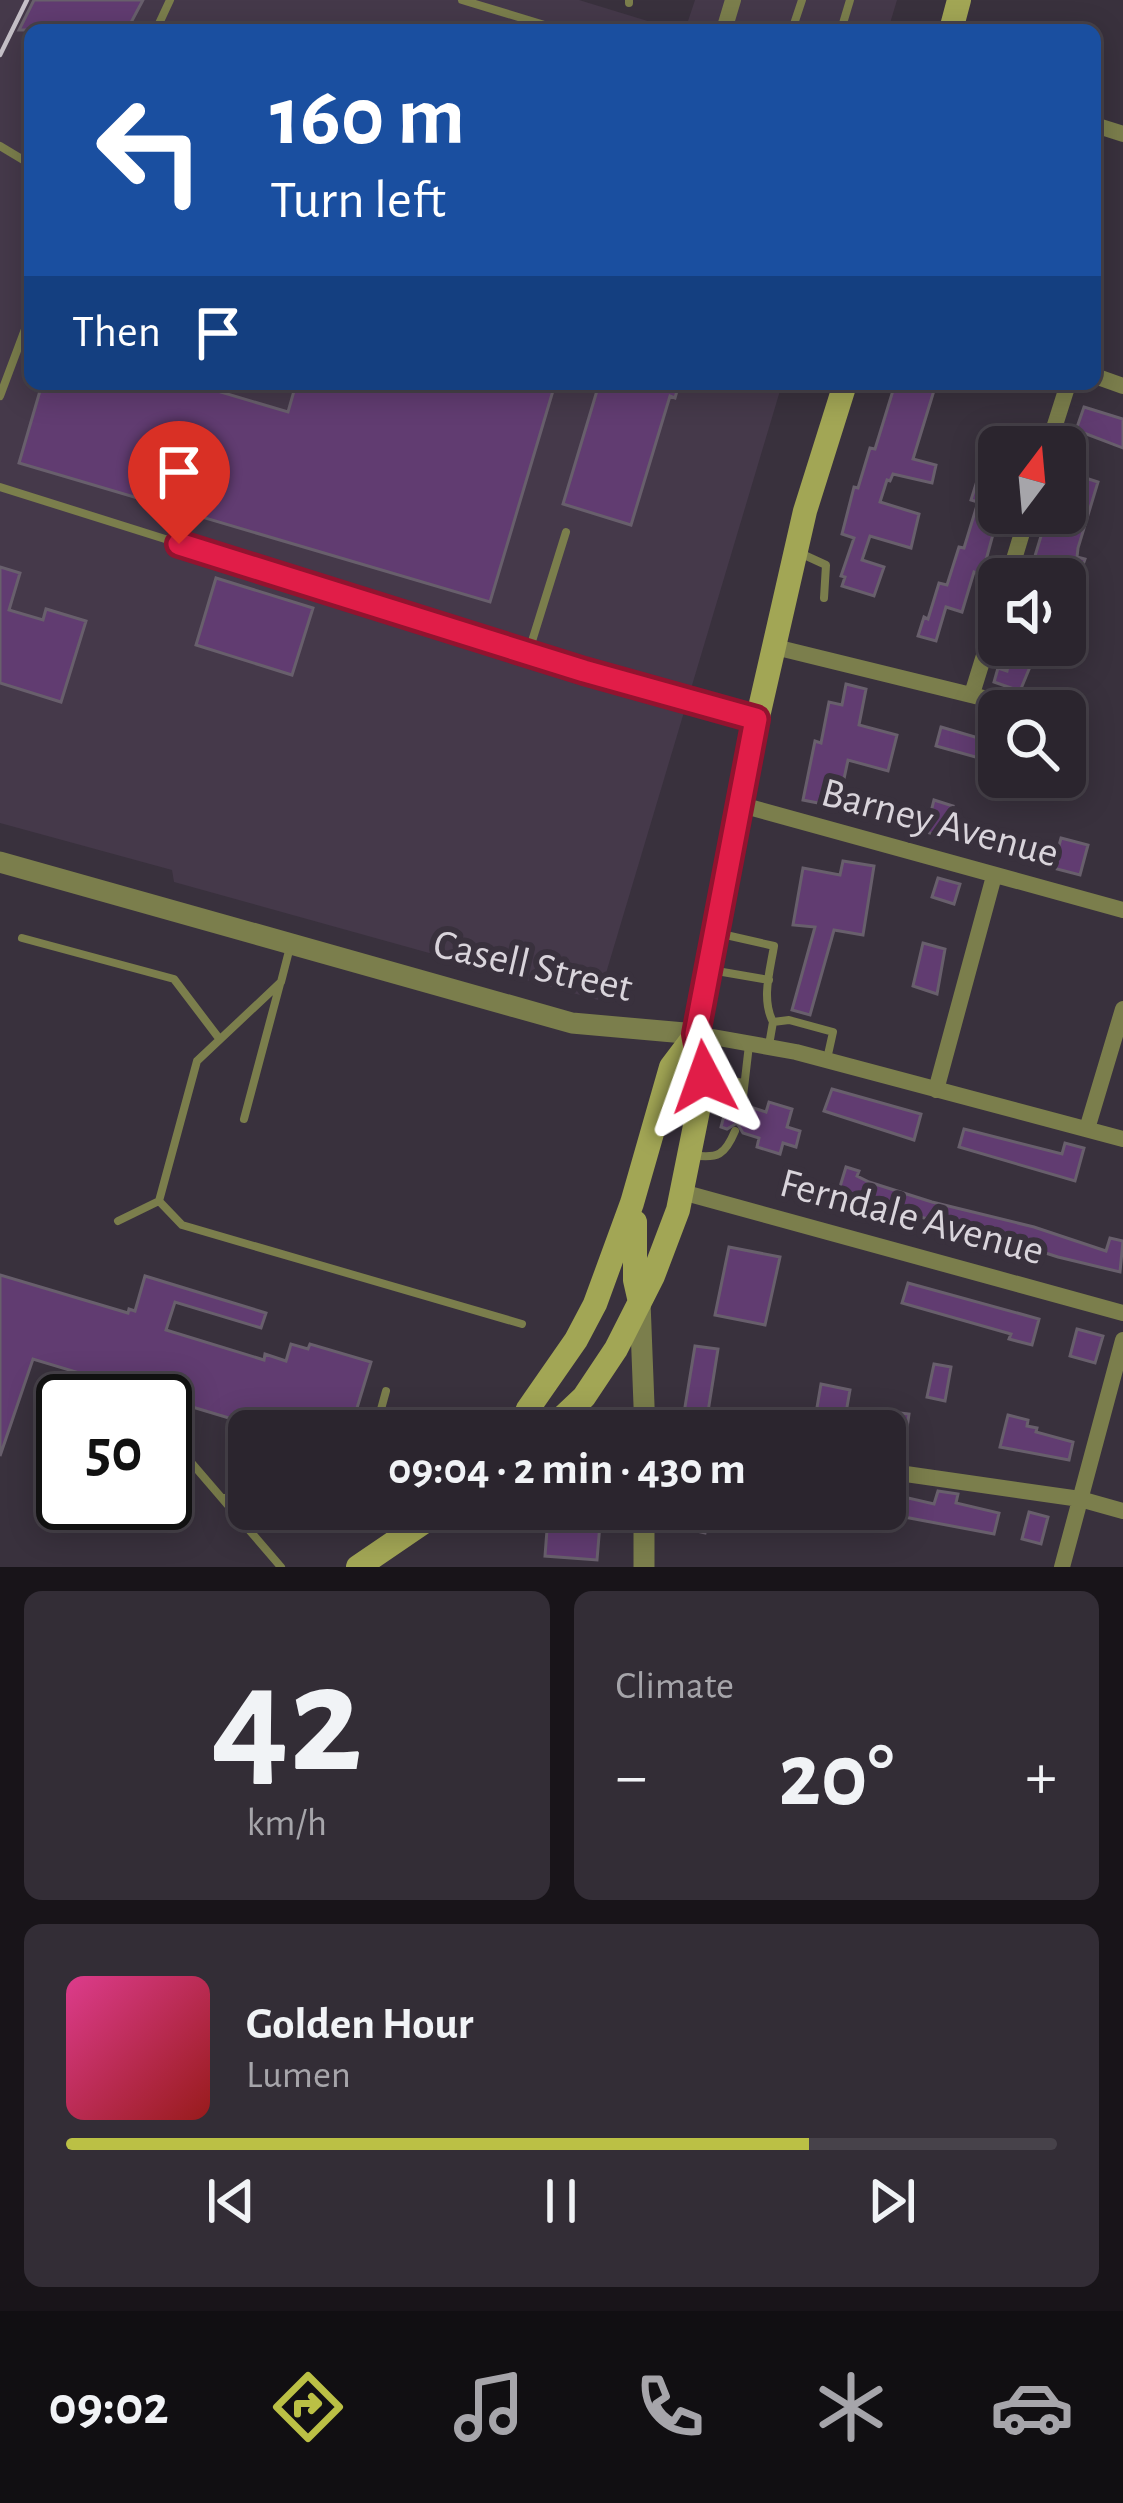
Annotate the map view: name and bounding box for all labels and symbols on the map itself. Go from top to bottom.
pin [128,421,230,544]
north arrow [978,426,1086,534]
street label: Barney Avenue [817,771,1063,875]
street label: Casell Street [430,923,636,1009]
position arrow [641,1014,767,1140]
street label: Ferndale Avenue [775,1162,1049,1272]
speed limit sign: 50 [36,1374,192,1530]

